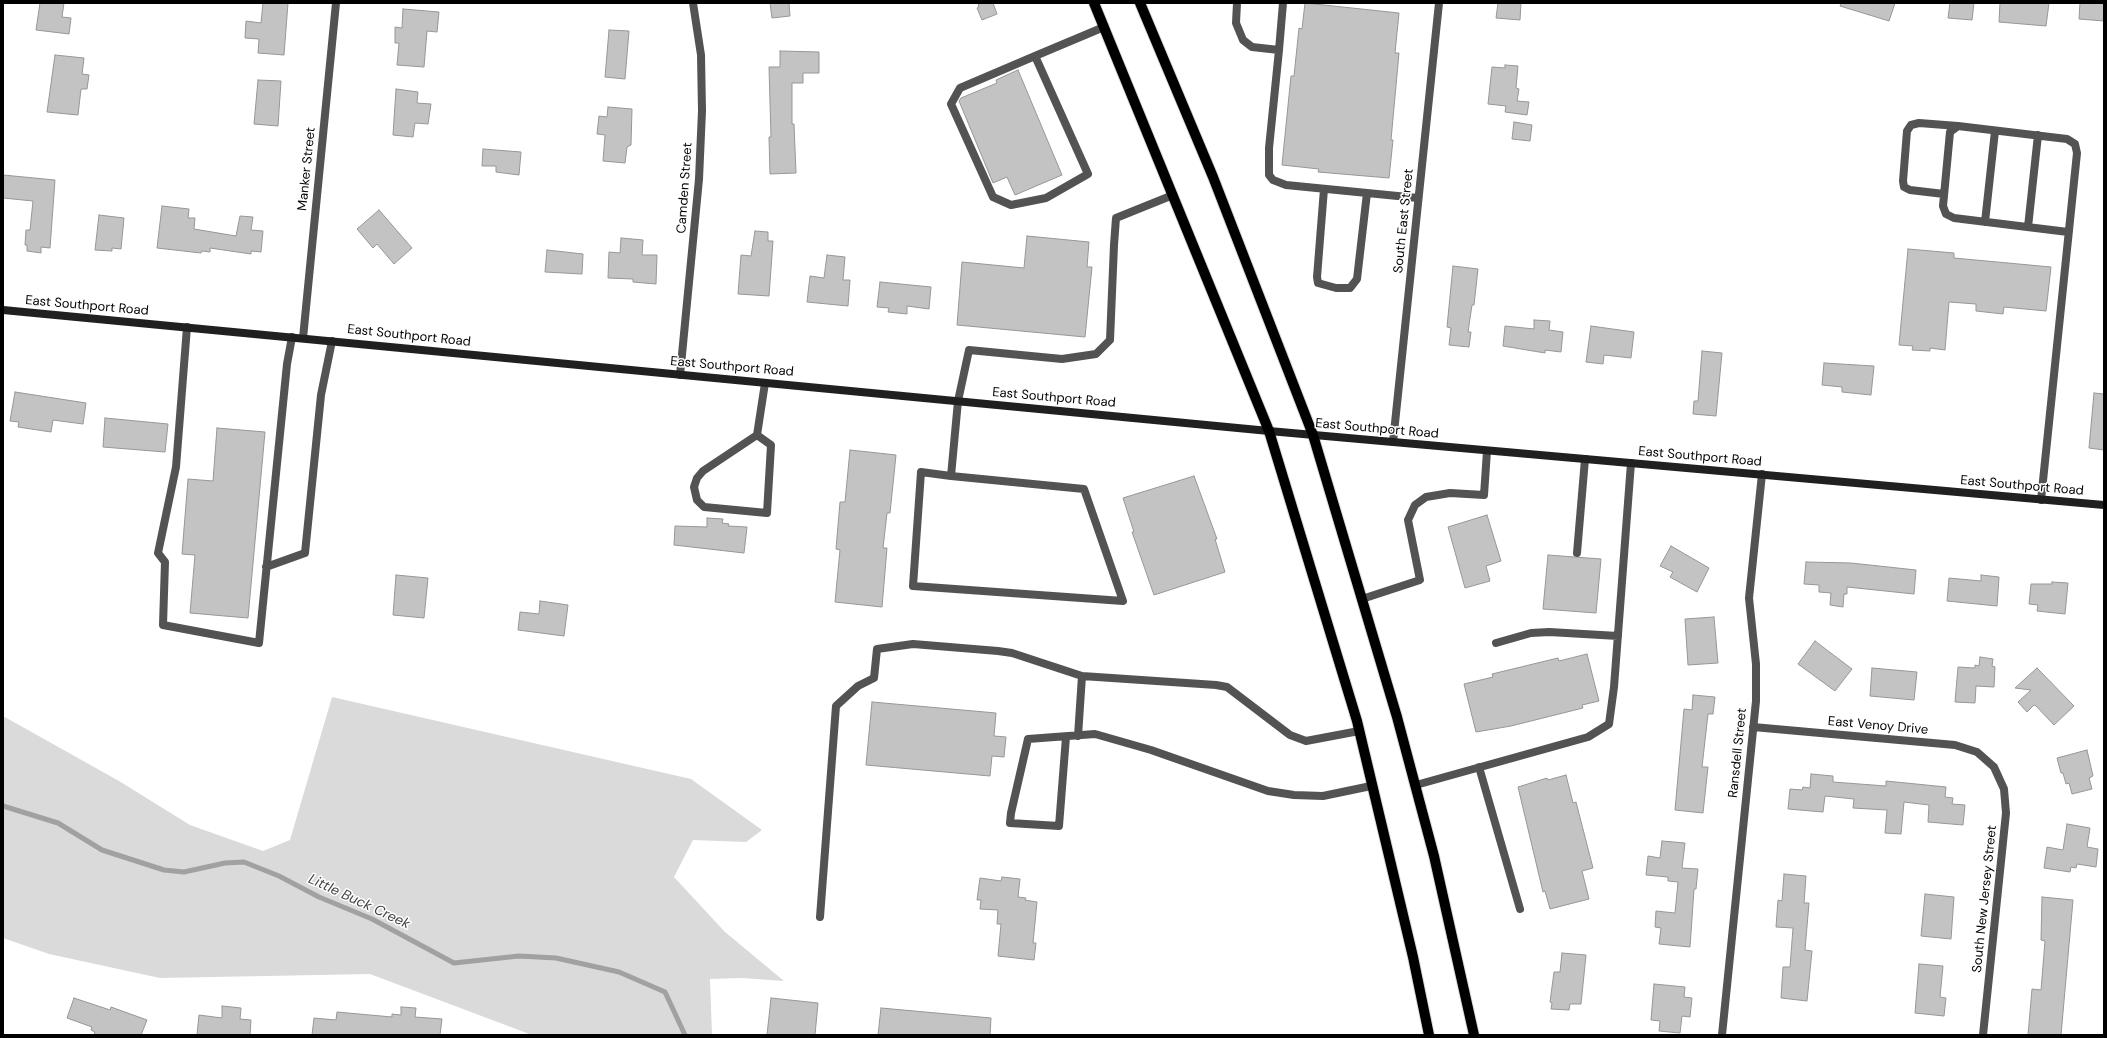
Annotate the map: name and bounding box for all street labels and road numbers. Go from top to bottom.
street label: Manker Street [295,126,319,212]
street label: Camden Street [674,142,696,234]
street label: South East Street [1391,168,1417,274]
street label: East Southport Road [25,293,149,319]
street label: East Southport Road [347,322,471,350]
street label: East Southport Road [670,354,794,380]
street label: East Southport Road [992,385,1116,411]
street label: East Southport Road [1315,416,1439,442]
street label: East Southport Road [1638,444,1762,470]
street label: East Southport Road [1960,473,2084,499]
street label: Ransdell Street [1726,707,1750,799]
street label: East Venoy Drive [1827,714,1929,738]
street label: South New Jersey Street [1970,825,2000,973]

